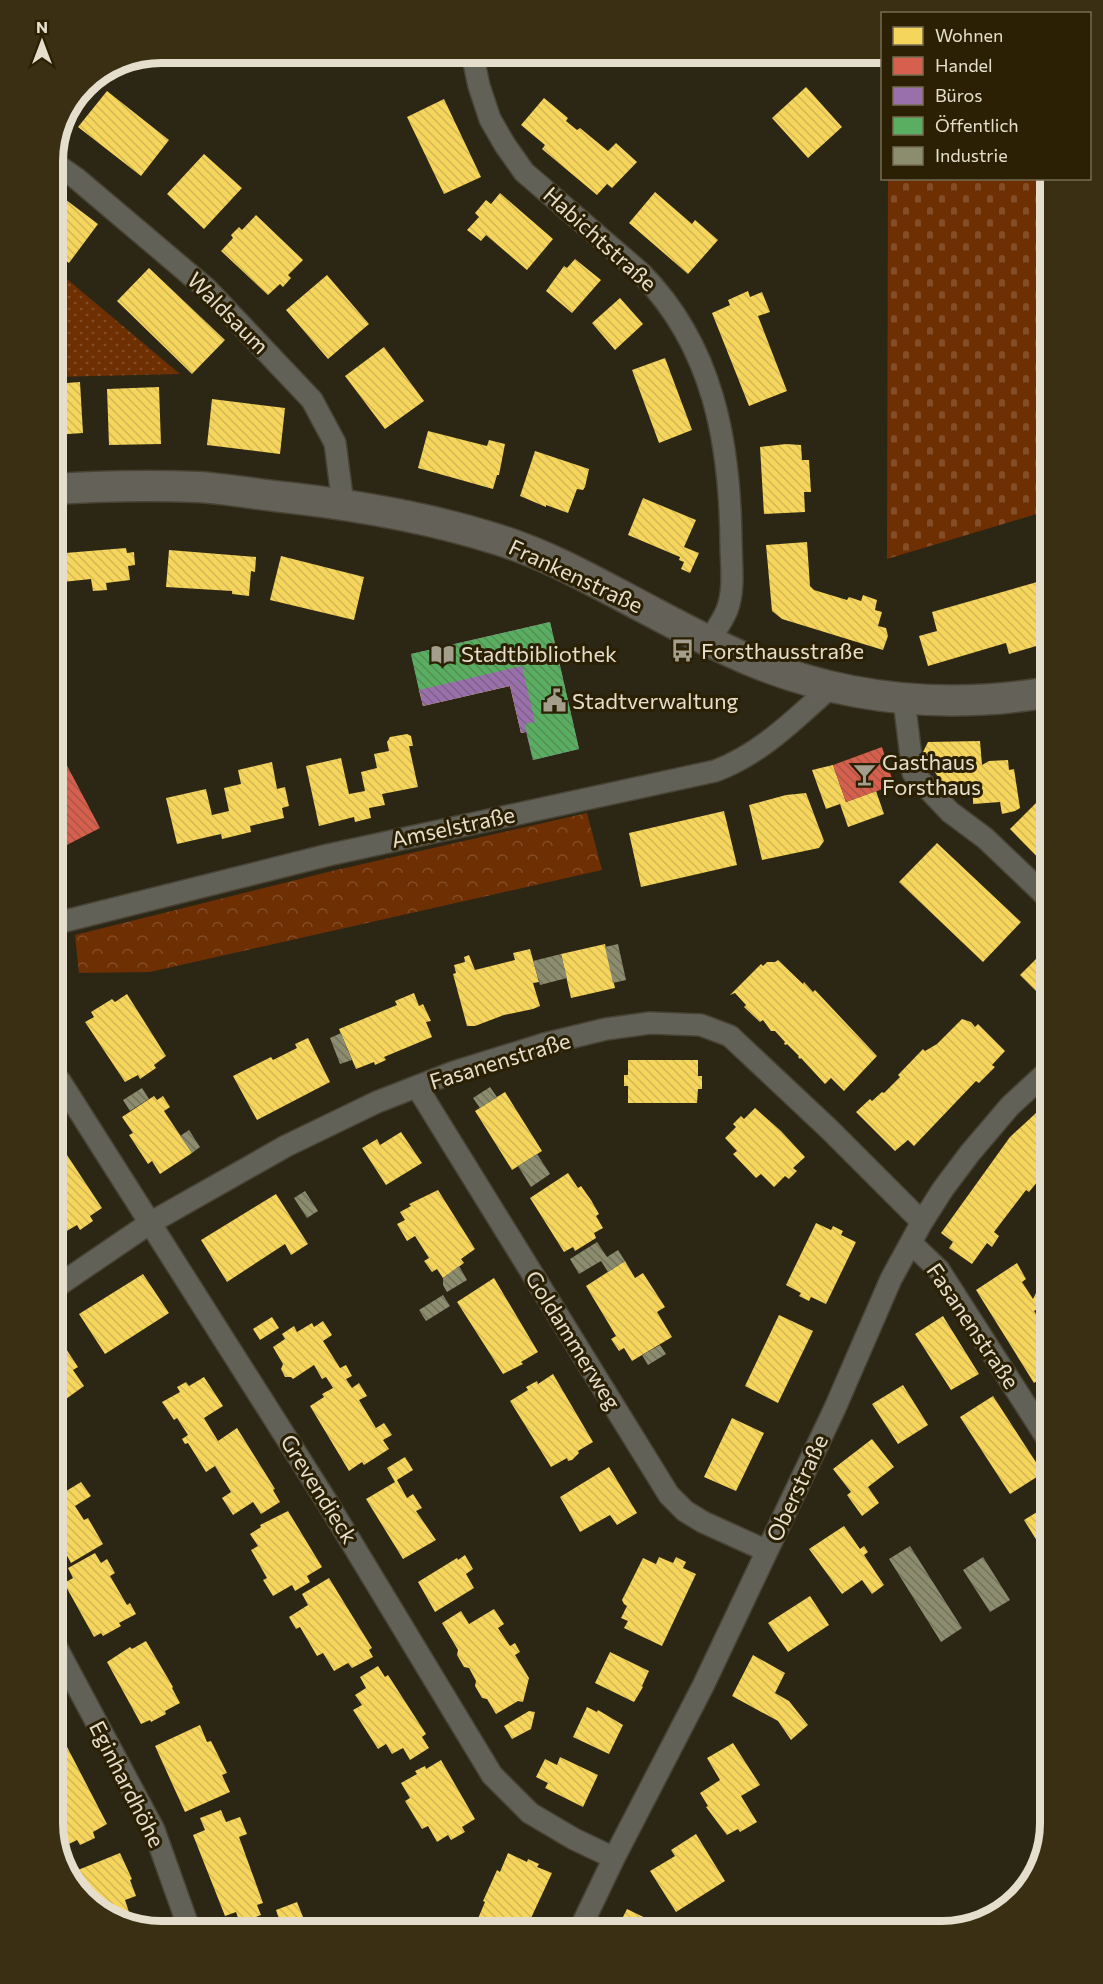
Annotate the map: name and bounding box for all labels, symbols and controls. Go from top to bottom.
north arrow [12,12,72,72]
legend [881,12,1091,180]
text: N [36,17,48,36]
text: Wohnen [935,24,1003,46]
text: Handel [935,54,993,76]
text: Büros [935,84,982,106]
text: Öffentlich [935,114,1019,136]
text: Industrie [935,144,1008,166]
street label: Habichtstraße [538,181,663,297]
street label: Waldsaum [182,266,275,359]
street label: Frankenstraße [505,533,647,618]
place label: Forsthausstraße [701,637,864,664]
bus stop icon: Forsthausstraße [670,638,696,664]
place label: Stadtbibliothek [461,640,617,667]
library icon: Stadtbibliothek [430,641,456,667]
place label: Stadtverwaltung [572,687,739,714]
public building icon: Stadtverwaltung [541,688,567,714]
place label: Gasthaus Forsthaus [882,748,981,800]
bar icon: Gasthaus Forsthaus [851,762,877,788]
street label: Amselstraße [389,800,517,853]
street label: Fasanenstraße [426,1026,574,1095]
street label: Fasanenstraße [921,1258,1025,1394]
street label: Goldammerweg [520,1265,627,1414]
street label: Grevendieck [275,1429,364,1548]
street label: Oberstraße [760,1430,833,1546]
street label: Eginhardhöhe [84,1716,171,1852]

